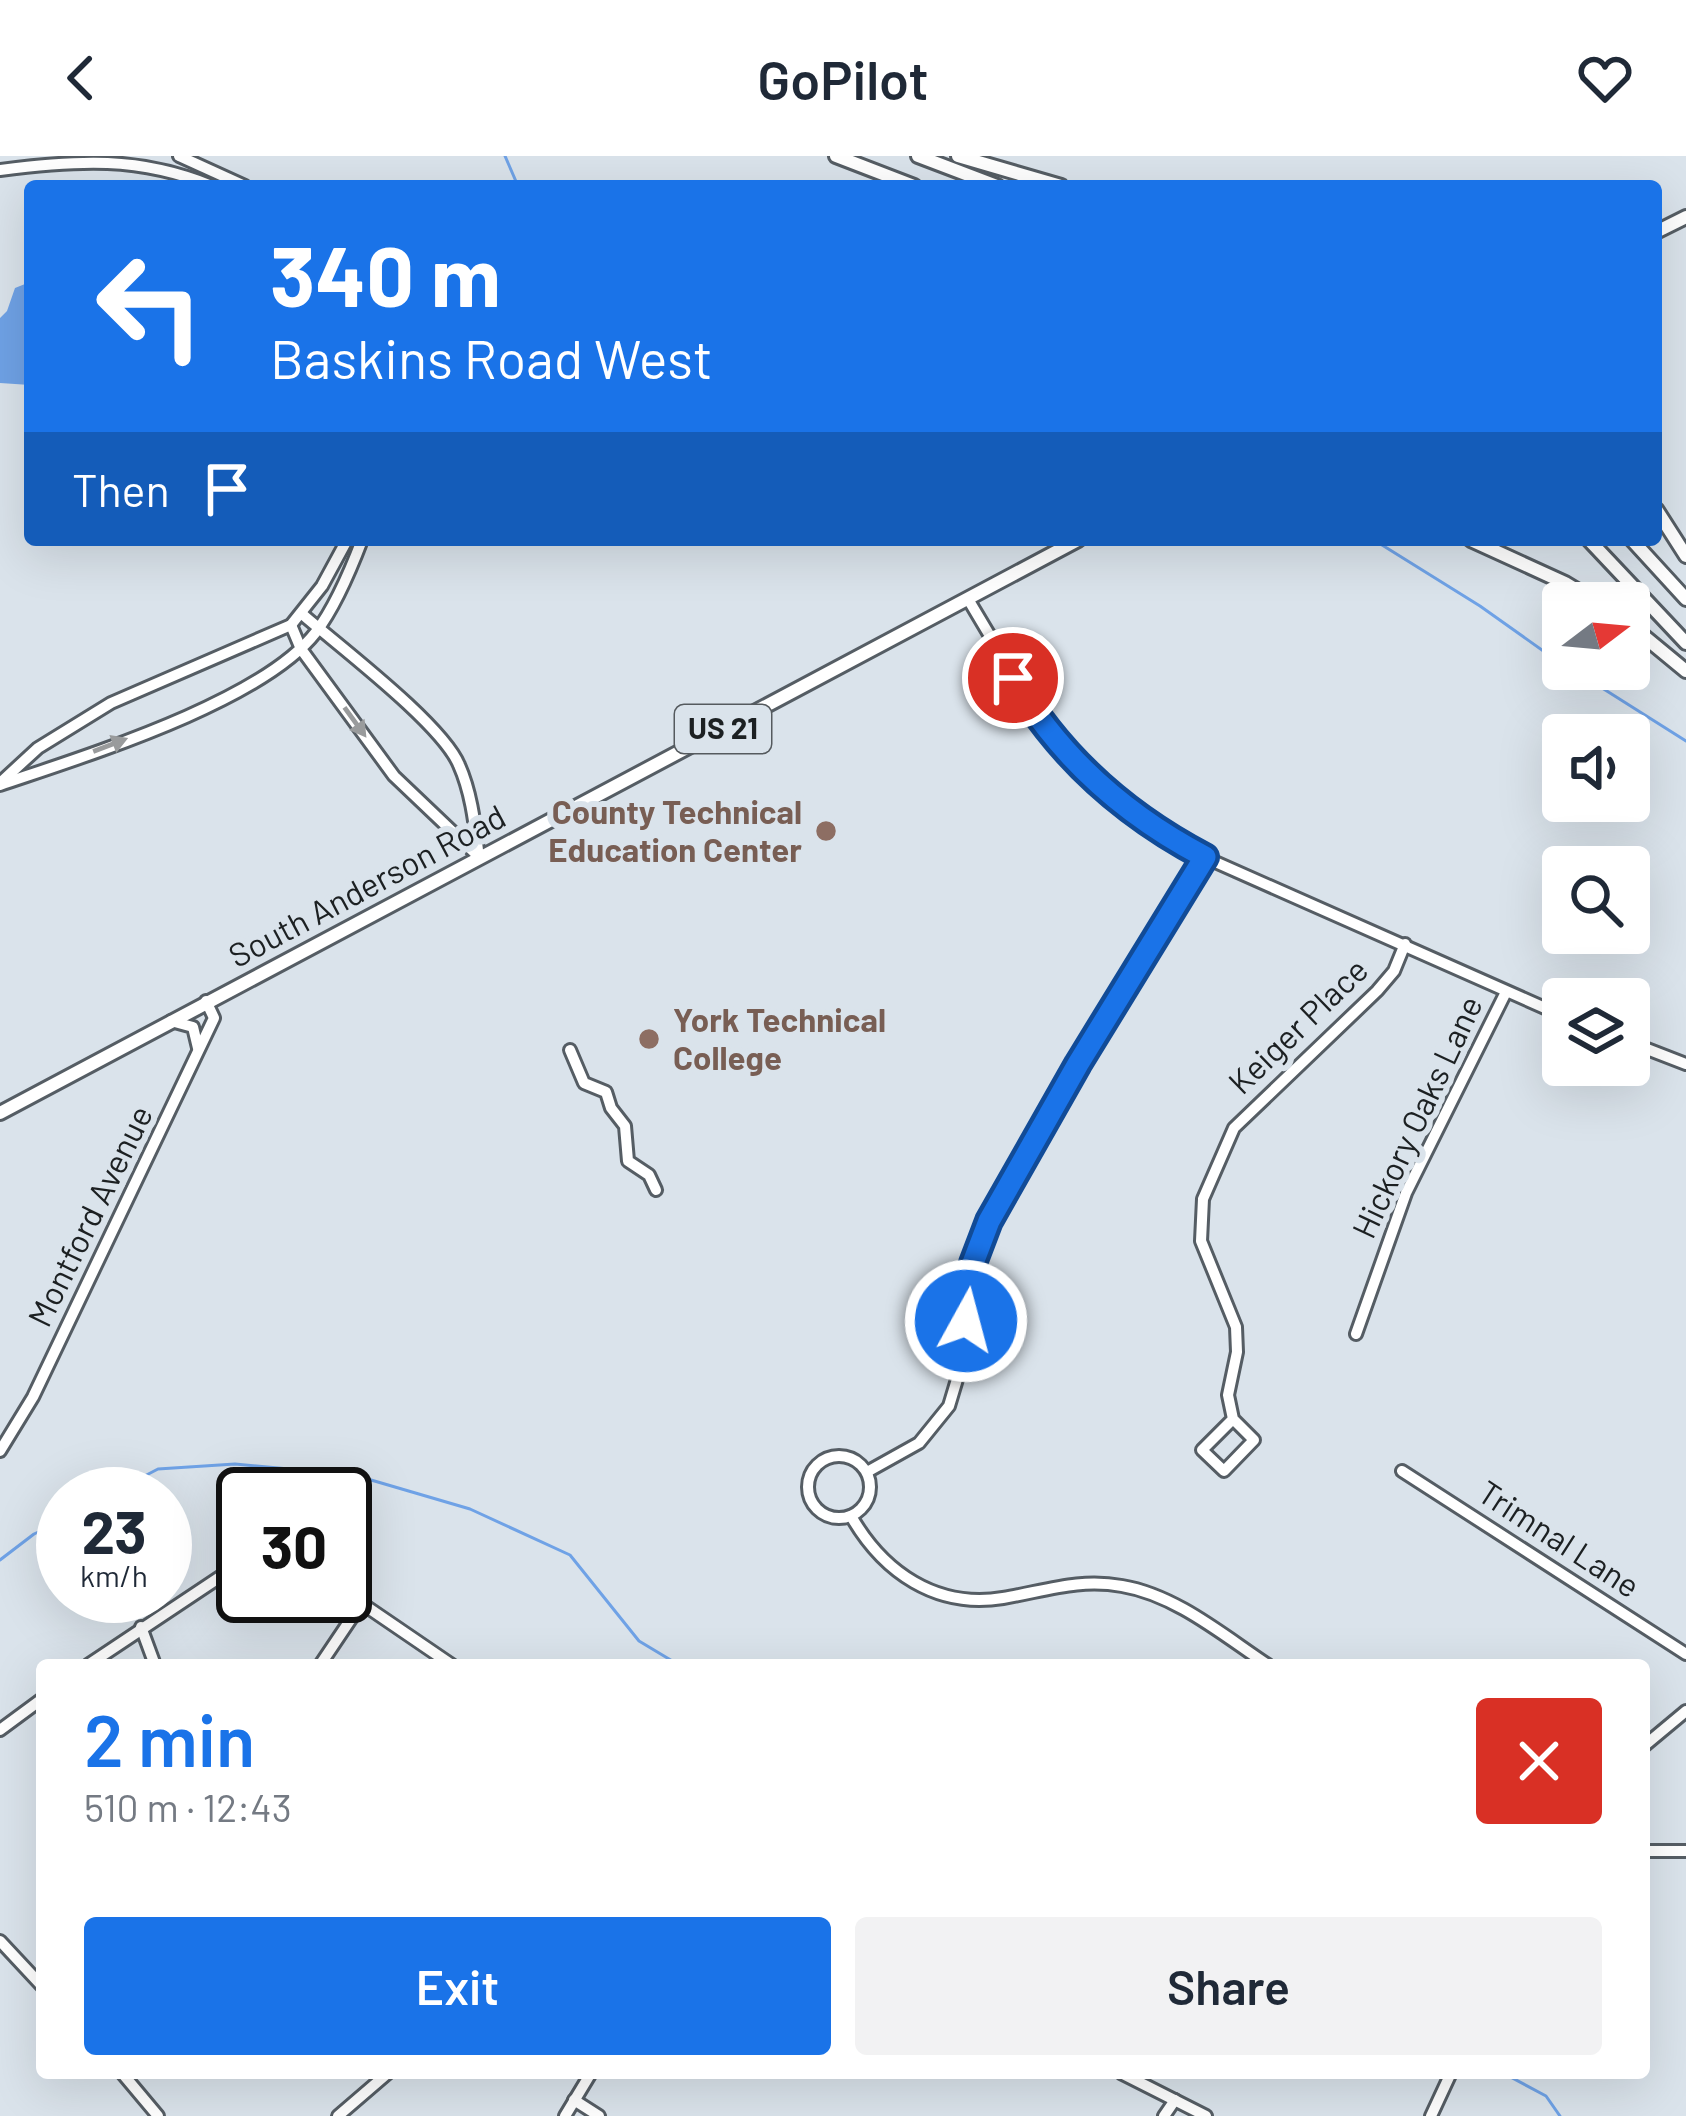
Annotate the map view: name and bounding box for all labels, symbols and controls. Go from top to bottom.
icon: back [48,45,114,111]
icon: heart [1572,45,1638,111]
text: GoPilot [757,46,929,111]
text: 340 m [270,223,501,324]
icon: left [72,228,228,384]
text: Baskins Road West [270,325,713,390]
icon: arrive [194,456,260,522]
text: Then [72,462,170,516]
north arrow [1542,582,1650,690]
map controls [1542,582,1650,1086]
pin [962,627,1064,729]
icon: arrive [980,645,1046,711]
road number: US 21 [675,705,771,753]
one-way arrow [342,707,366,738]
button: sound [1542,714,1650,822]
one-way arrow [92,734,128,753]
place label: County Technical Education Center [548,791,802,869]
street label: South Anderson Road [221,795,512,975]
marker: County Technical Education Center [813,818,839,844]
button: search [1542,846,1650,954]
street label: Keiger Place [1219,949,1375,1102]
button: layers [1542,978,1650,1086]
street label: Hickory Oaks Lane [1342,989,1490,1244]
place label: York Technical College [673,999,886,1077]
marker: York Technical College [636,1026,662,1052]
street label: Montford Avenue [18,1099,160,1333]
position arrow [903,1258,1029,1384]
speed limit sign: 30 [216,1467,372,1623]
street label: Trimnal Lane [1471,1471,1648,1605]
text: 23 [81,1494,147,1566]
text: km/h [80,1557,148,1593]
text: 2 min [84,1695,255,1781]
button: close [1476,1698,1602,1824]
text: 510 m · 12:43 [84,1783,292,1830]
button: Exit [84,1917,831,2055]
button: Share [855,1917,1602,2055]

